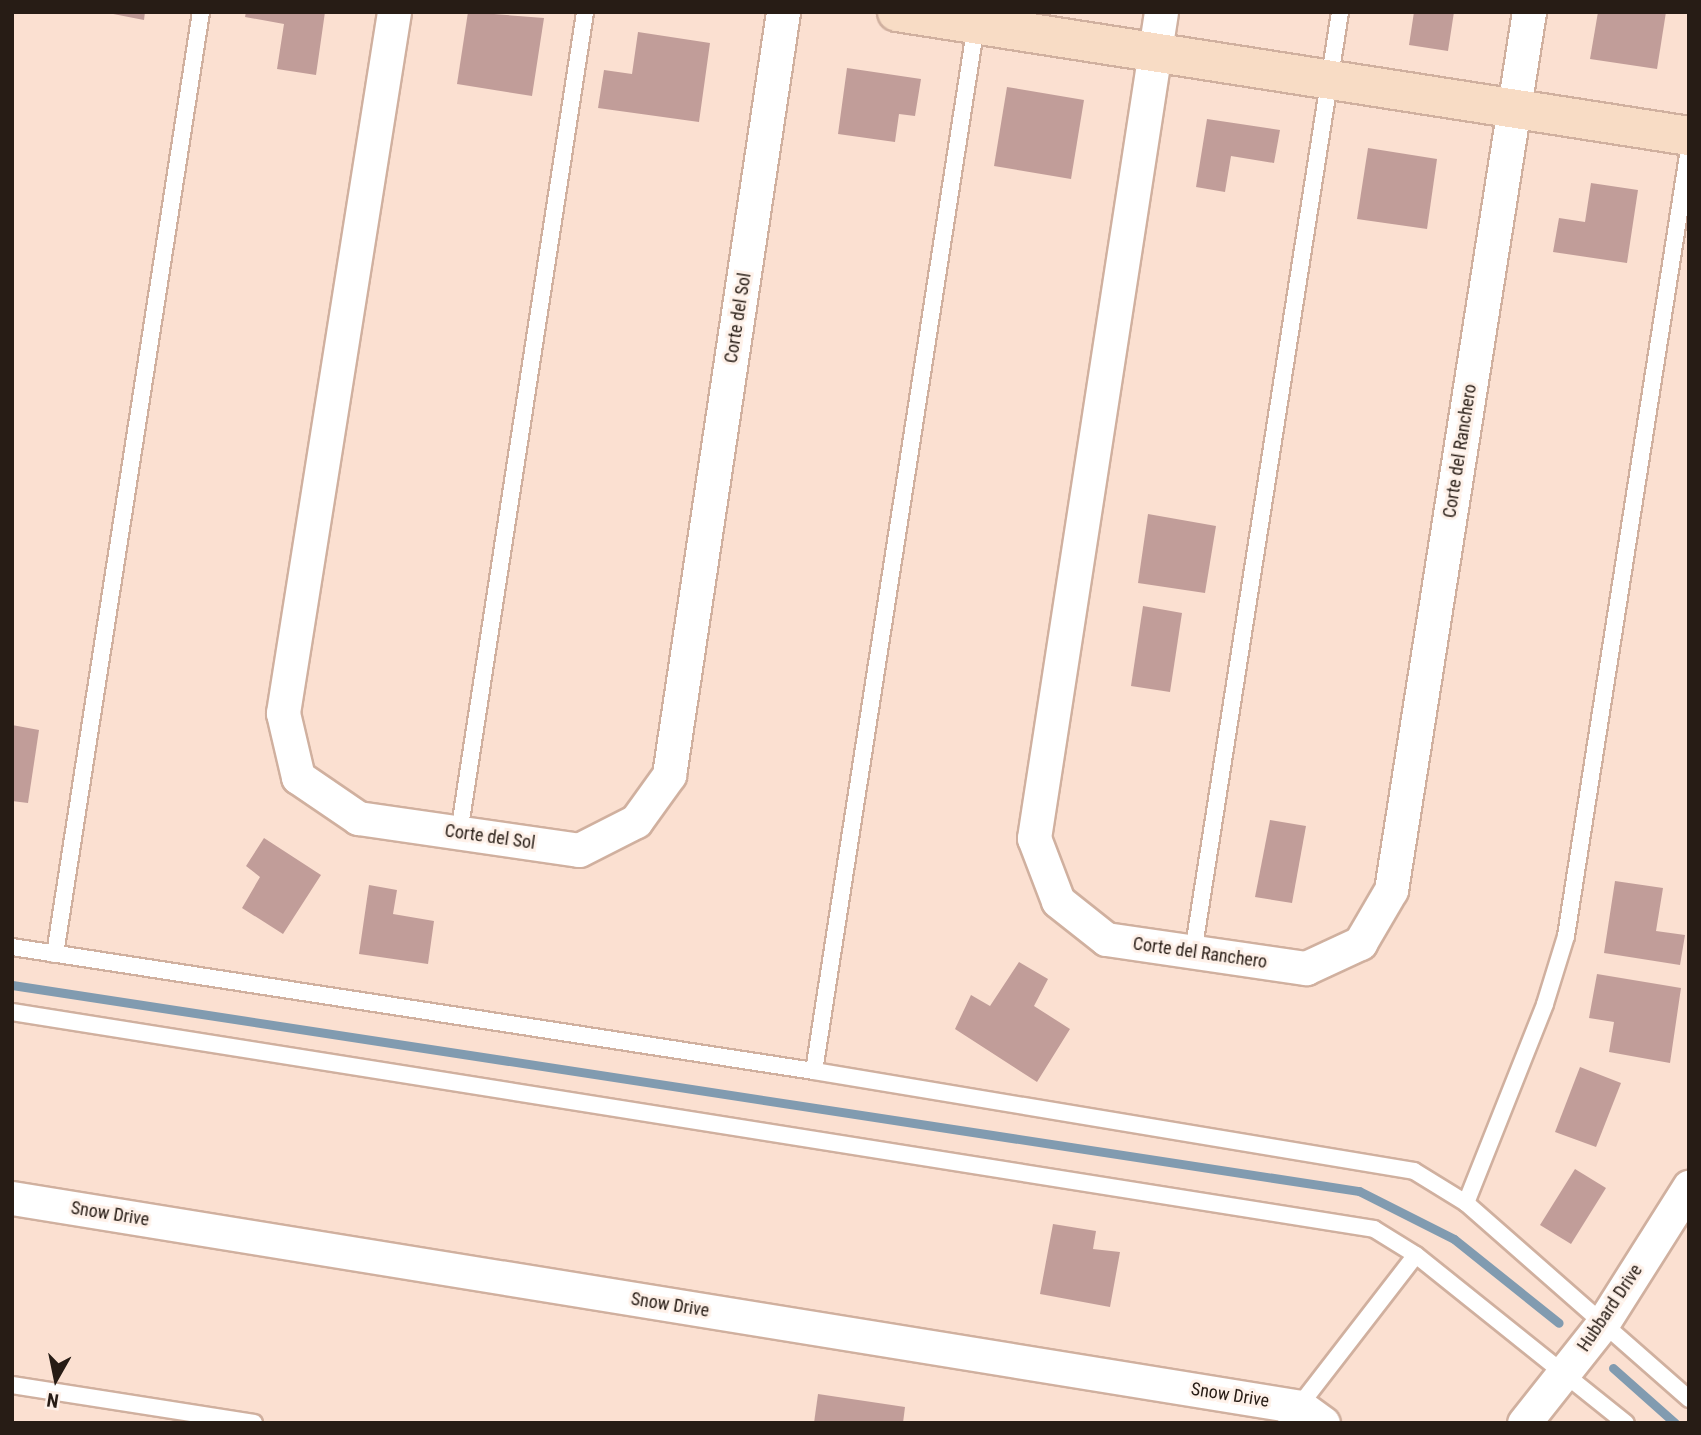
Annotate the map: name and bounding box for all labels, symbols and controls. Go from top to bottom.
street label: Corte del Sol [720,271,756,365]
street label: Corte del Ranchero [1439,382,1481,520]
street label: Corte del Sol [443,820,537,854]
street label: Corte del Ranchero [1131,933,1269,973]
street label: Snow Drive [69,1197,151,1231]
street label: Hubbard Drive [1573,1260,1647,1356]
street label: Snow Drive [629,1288,711,1322]
north arrow [21,1344,91,1414]
street label: Snow Drive [1189,1378,1271,1412]
text: N [45,1388,60,1413]

